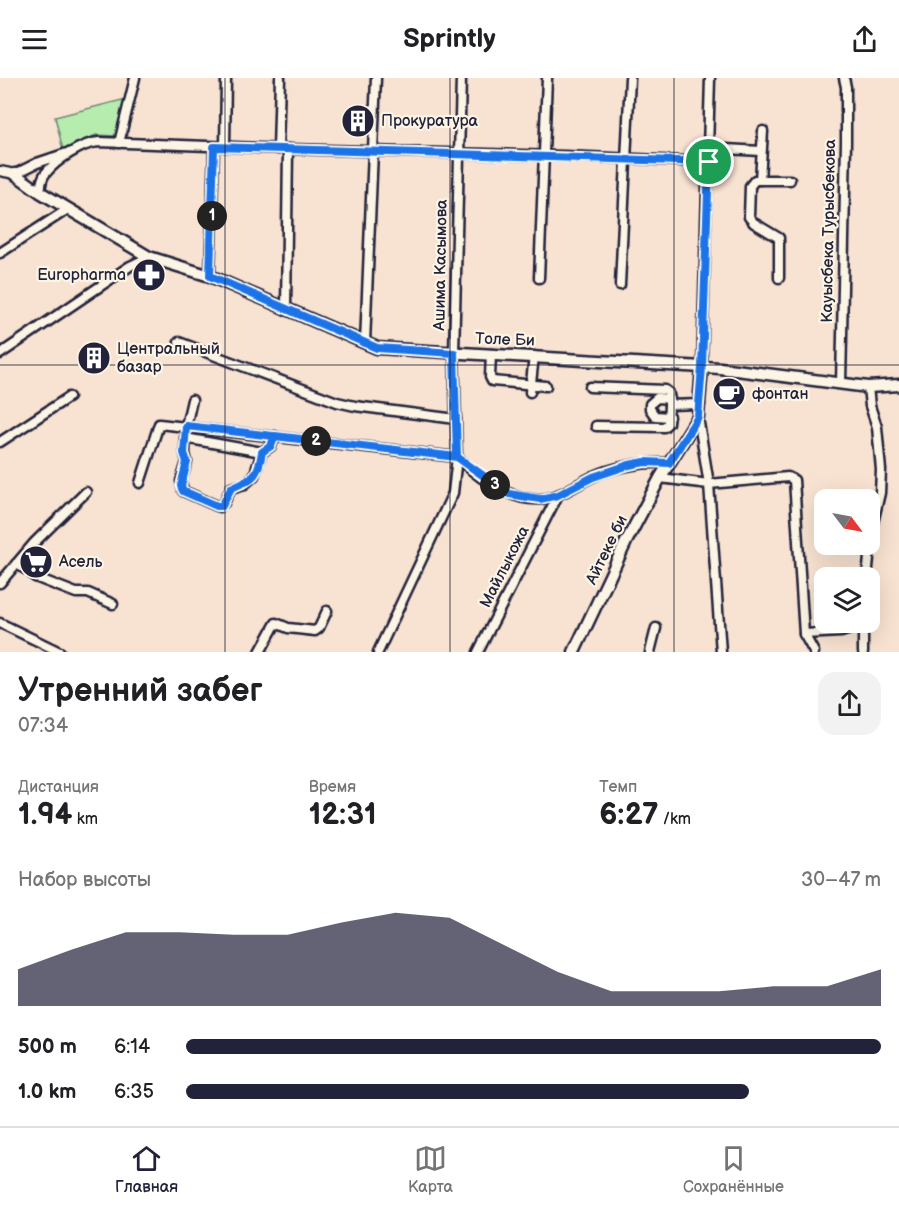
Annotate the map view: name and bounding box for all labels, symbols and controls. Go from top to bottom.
icon: menu [18,23,51,56]
text: Sprintly [403,23,496,55]
icon: share [848,23,881,56]
building icon: Прокуратура [340,103,376,139]
place label: Прокуратура [381,112,479,131]
pin [683,136,734,187]
street label: Кауысбека Турысбекова [818,139,840,323]
icon: arrive [692,145,725,178]
street label: Ашима Касымова [430,199,452,332]
pin: 1 [197,201,227,231]
text: 1 [209,206,215,225]
pharmacy icon: Europharma [131,257,167,293]
place label: Europharma [37,266,126,285]
street label: Толе Би [475,329,535,351]
building icon: Центральный базар [76,340,112,376]
place label: Центральный базар [117,340,220,377]
cafe icon: фонтан [711,376,747,412]
place label: фонтан [752,385,808,404]
pin: 2 [301,426,331,456]
text: 2 [311,431,321,450]
pin: 3 [480,470,510,500]
text: 3 [490,475,500,494]
north arrow [814,489,880,555]
map controls [814,489,880,633]
street label: Айтеке би [582,512,632,589]
street label: Майлыкожа [476,522,534,611]
supermarket icon: Асель [18,544,54,580]
place label: Асель [58,553,103,572]
button: layers [814,567,880,633]
text: Утренний забег [18,671,263,711]
button: share [818,672,881,735]
text: 07:34 [18,714,68,738]
text: Дистанция [18,778,99,797]
text: Время [309,778,356,797]
text: Темп [599,778,637,797]
text: 1.94 [18,797,72,833]
text: 12:31 [309,797,377,833]
text: 6:27 [599,797,658,833]
text: km [72,810,98,829]
text: /km [658,810,691,829]
text: Набор высоты [18,868,151,892]
text: 30–47 m [801,868,881,892]
text: 500 m [18,1035,77,1059]
text: 6:14 [114,1035,150,1059]
text: 1.0 km [18,1080,76,1104]
text: 6:35 [114,1080,154,1104]
tab: Главная [115,1142,178,1197]
tab: Карта [408,1142,453,1197]
tab: Сохранённые [683,1142,784,1197]

